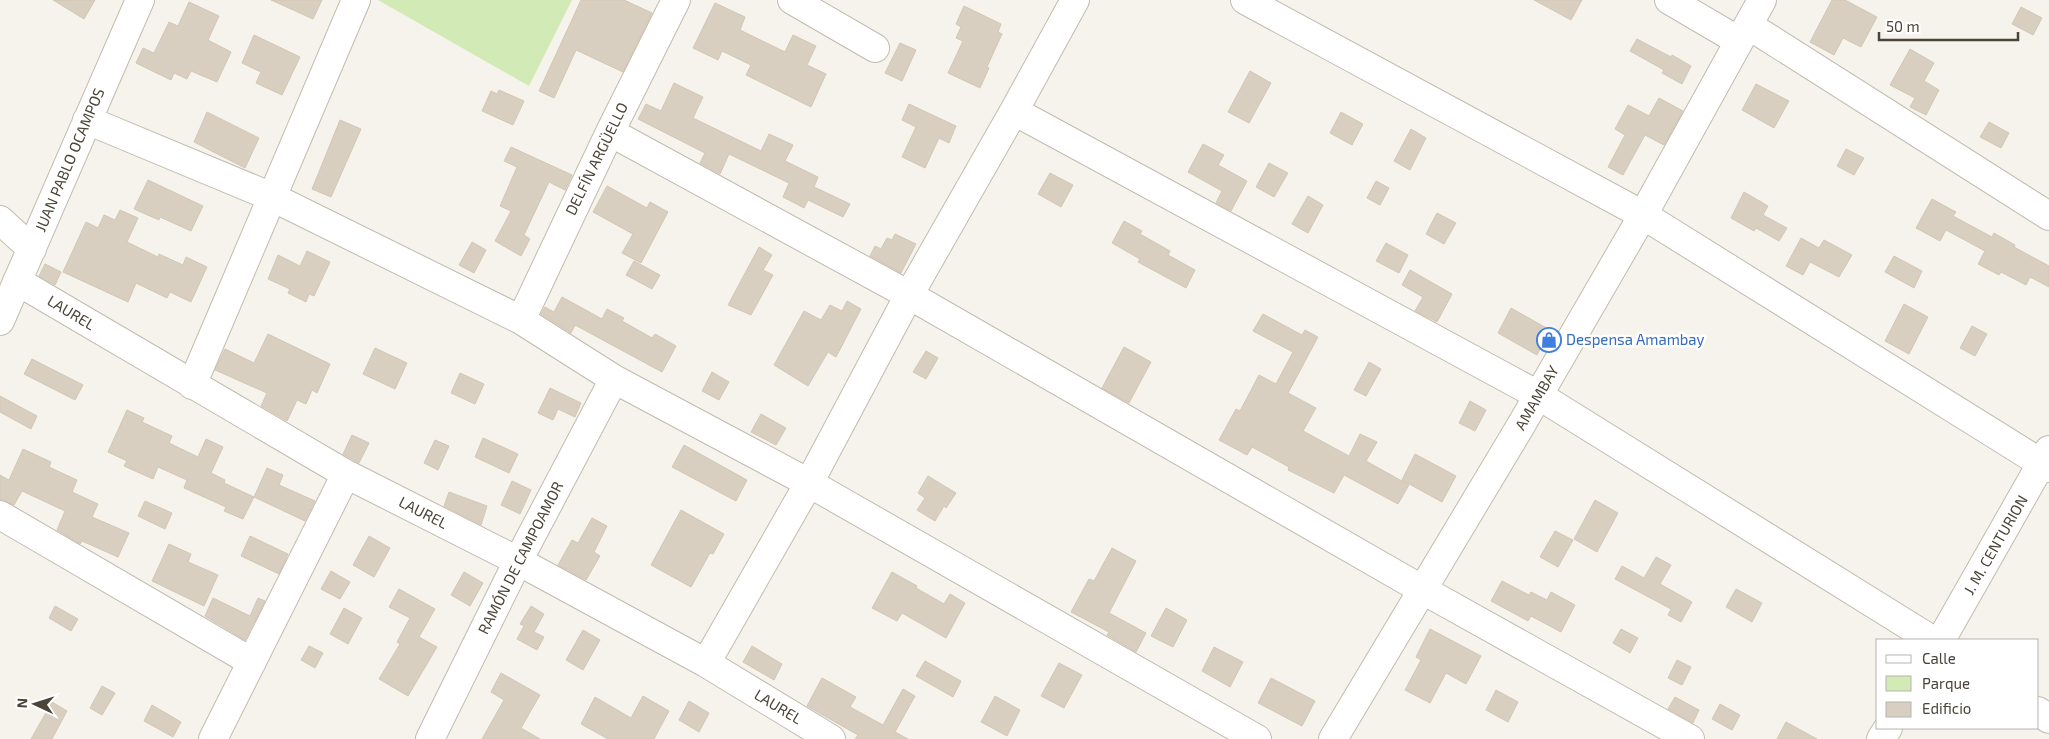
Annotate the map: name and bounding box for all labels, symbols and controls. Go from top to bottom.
scale bar [1879,10,2018,42]
text: 50 m [1886,17,1920,35]
street label: JUAN PABLO OCAMPOS [31,85,108,234]
street label: DELFÍN ARGÜELLO [561,99,631,218]
street label: LAUREL [44,291,99,333]
shop icon: Despensa Amambay [1536,327,1562,353]
place label: Despensa Amambay [1566,330,1705,348]
street label: AMAMBAY [1511,362,1562,433]
street label: RAMÓN DE CAMPOAMOR [474,478,566,637]
street label: LAUREL [396,492,451,532]
street label: J. M. CENTURION [1959,492,2031,597]
legend [1876,639,2039,729]
text: Calle [1922,649,1956,667]
text: Parque [1922,674,1970,692]
north arrow [10,679,60,729]
street label: LAUREL [751,685,806,727]
text: N [13,697,30,709]
text: Edificio [1922,699,1971,717]

